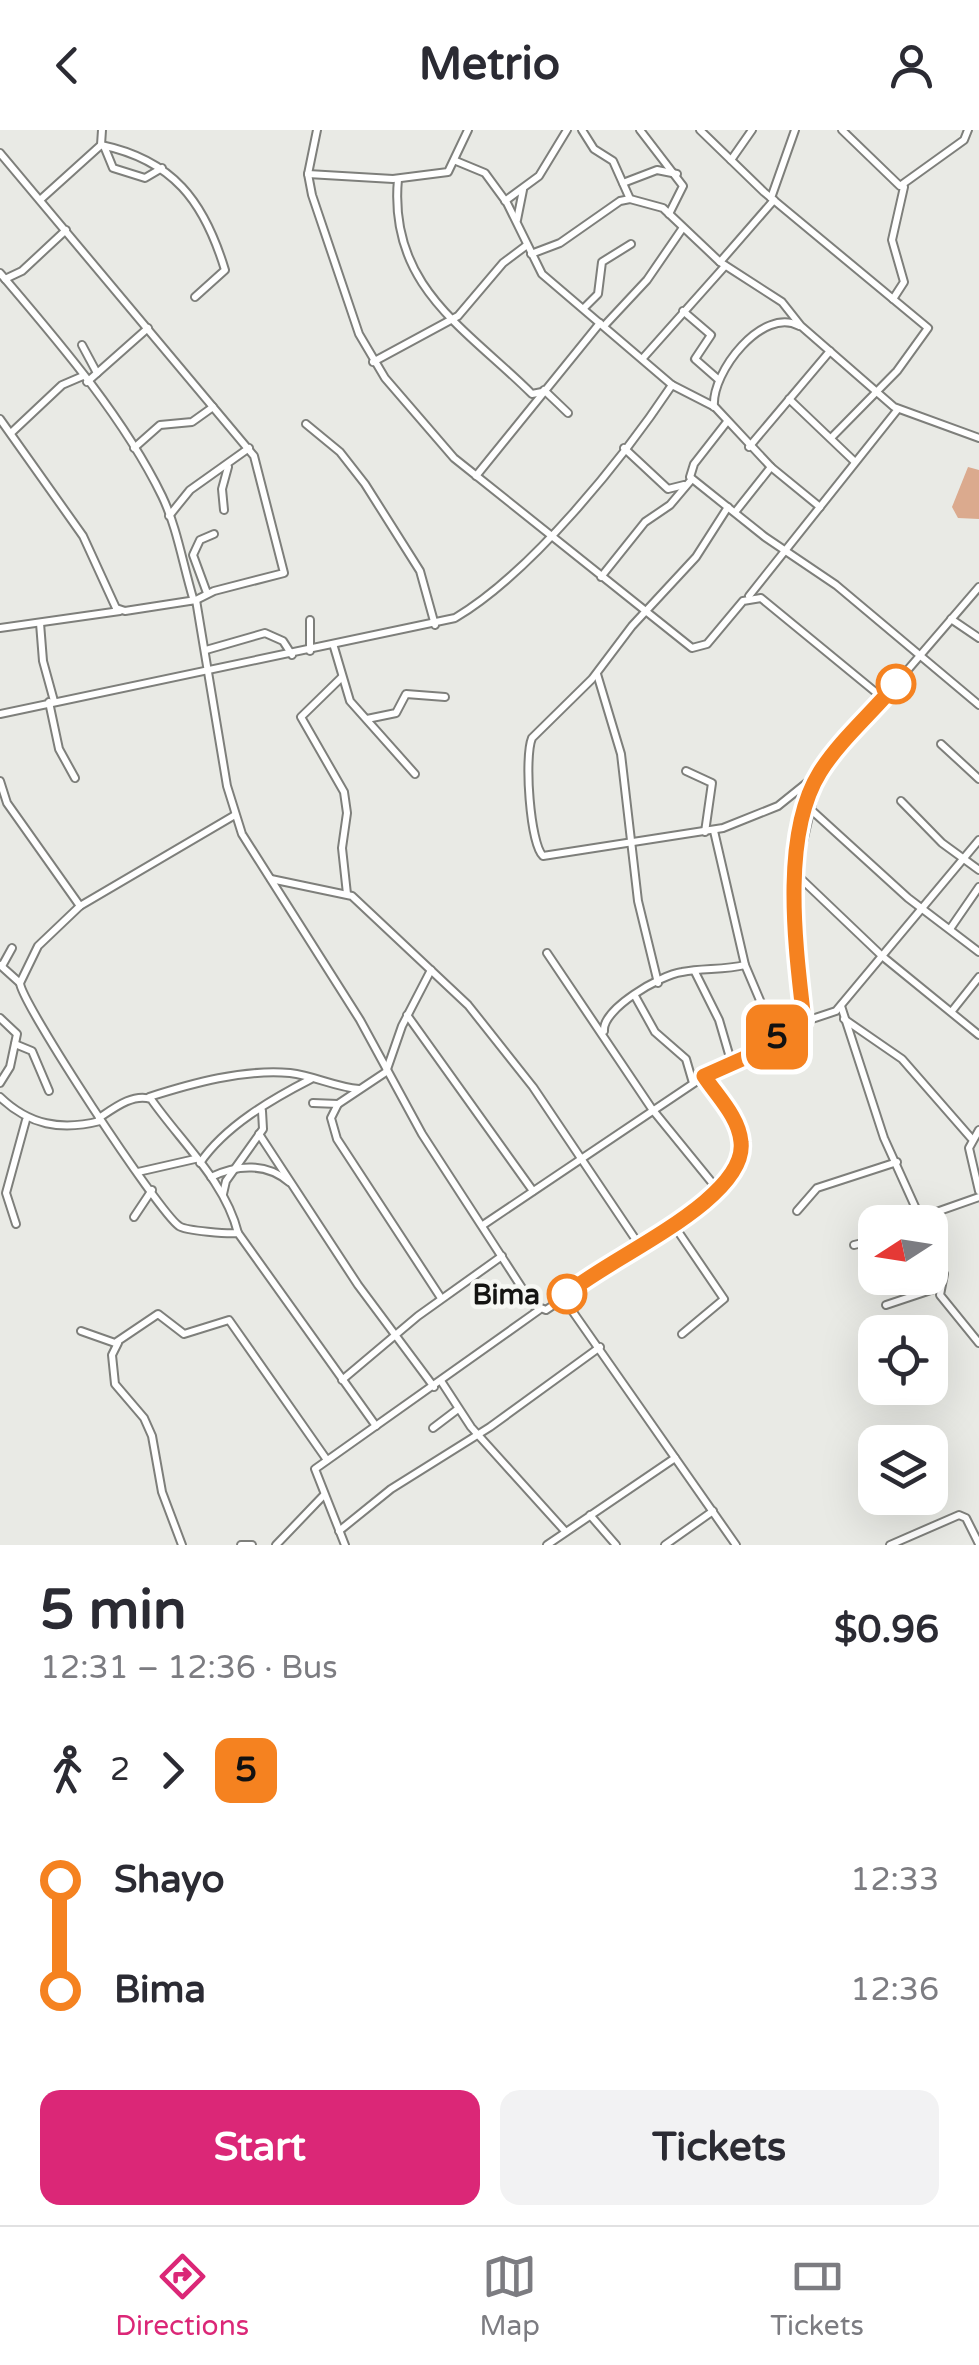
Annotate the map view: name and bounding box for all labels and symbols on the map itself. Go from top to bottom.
unlabelled marker [877,665,915,703]
line badge: 5 [744,1004,810,1070]
north arrow [858,1205,948,1295]
marker: Bima [548,1275,586,1313]
place label: Bima [472,1278,540,1312]

